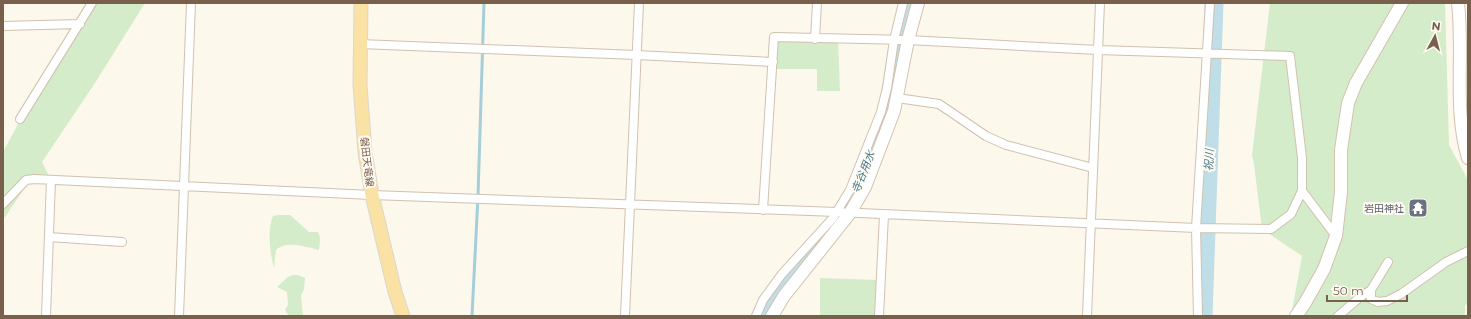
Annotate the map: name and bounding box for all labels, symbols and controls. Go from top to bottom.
north arrow [1415,16,1455,56]
text: N [1431,19,1441,34]
street label: 磐田天竜線 [358,136,376,188]
water label: 寺谷用水 [848,148,878,195]
water label: 祝川 [1202,148,1216,171]
temple icon: 岩田神社 [1407,197,1429,219]
place label: 岩田神社 [1364,202,1404,215]
scale bar [1327,277,1407,303]
text: 50 m [1333,283,1364,298]

